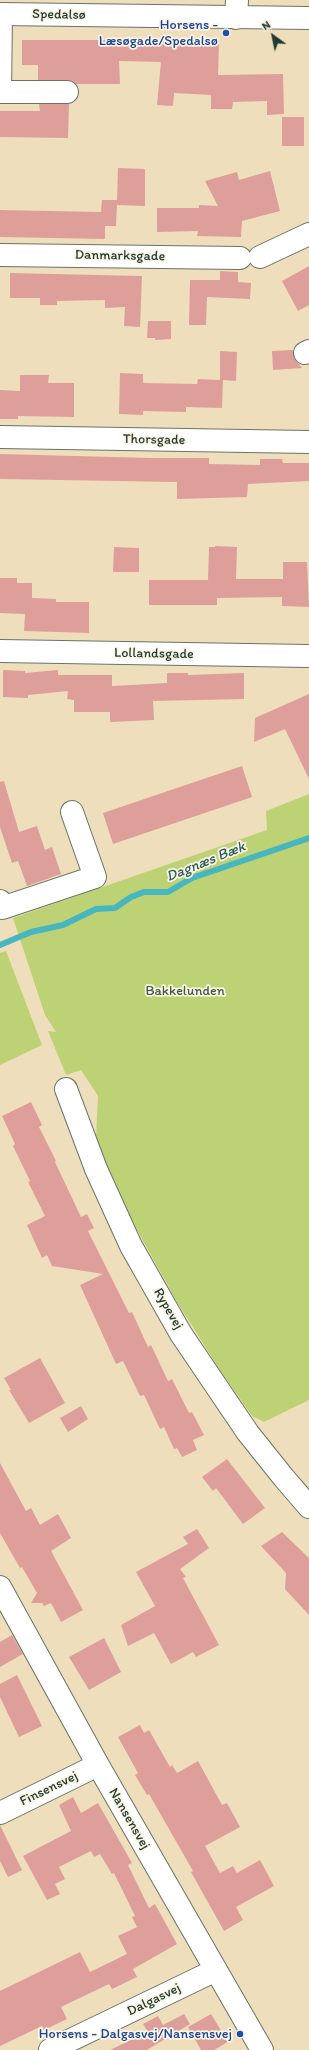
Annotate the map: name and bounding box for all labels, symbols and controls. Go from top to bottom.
street label: Spedalsø [32,6,86,24]
north arrow [253,16,293,56]
place label: Horsens - Læsøgade/Spedalsø [99,17,218,50]
text: N [260,18,273,33]
marker: Horsens - Læsøgade/Spedalsø [221,28,231,38]
street label: Danmarksgade [75,247,165,265]
street label: Thorsgade [123,431,185,449]
street label: Lollandsgade [114,645,194,663]
water label: Dagnæs Bæk [164,838,248,886]
park label: Bakkelunden [145,983,225,999]
street label: Rypevej [149,1285,187,1333]
street label: Finsensvej [17,1768,81,1810]
street label: Nansensvej [105,1785,153,1853]
street label: Dalgasvej [124,1980,184,2020]
place label: Horsens - Dalgasvej/Nansensvej [39,2026,232,2042]
marker: Horsens - Dalgasvej/Nansensvej [235,2029,245,2039]

